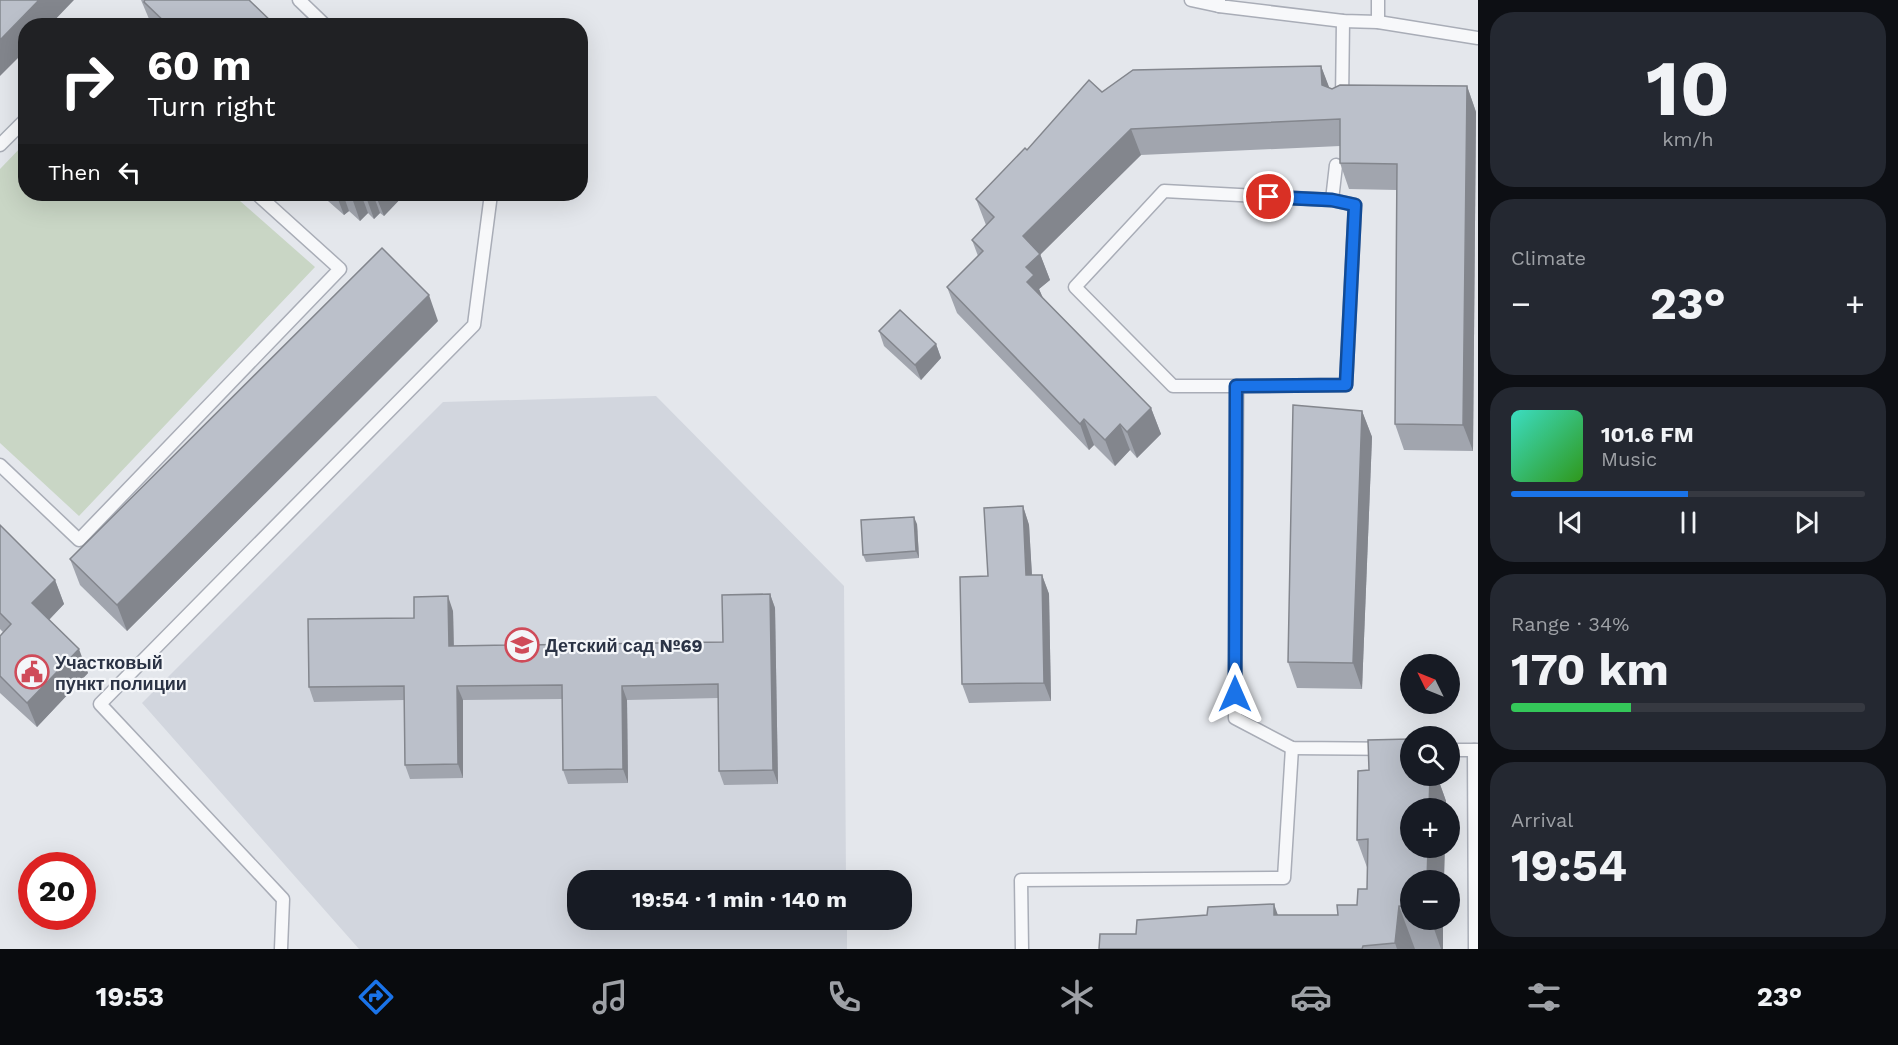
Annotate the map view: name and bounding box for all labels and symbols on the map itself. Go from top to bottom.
pin [1243,171,1294,222]
school or university icon: Детский сад №69 [504,627,540,663]
place label: Детский сад №69 [545,635,703,656]
place label: Участковый пункт полиции [55,652,187,694]
public building icon: Участковый пункт полиции [14,654,50,690]
north arrow [1400,654,1460,714]
position arrow [1203,662,1267,726]
speed limit sign: 20 [18,852,96,930]

